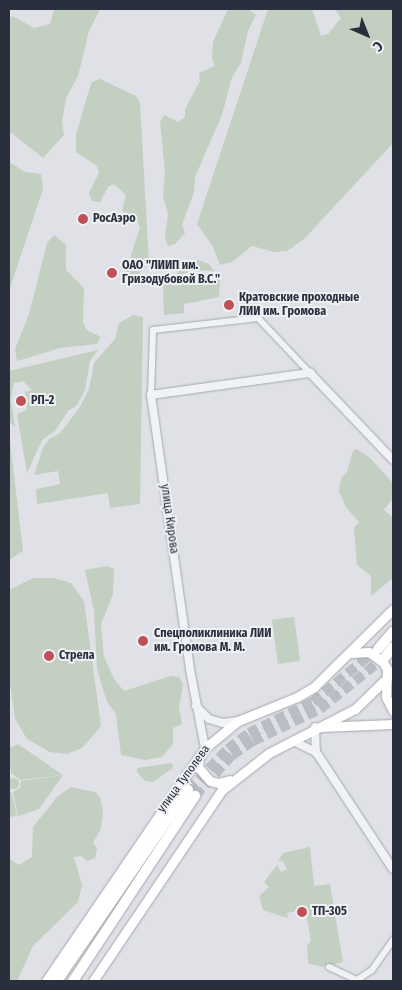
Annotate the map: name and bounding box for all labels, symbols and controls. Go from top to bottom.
north arrow [342,10,392,60]
text: С [369,37,386,55]
place label: РосАэро [93,212,136,226]
marker: РосАэро [77,213,89,225]
place label: ОАО "ЛИИП им. Гризодубовой В.С." [122,259,220,287]
marker: ОАО "ЛИИП им. Гризодубовой В.С." [106,267,118,279]
place label: Кратовские проходные ЛИИ им. Громова [239,291,359,319]
marker: Кратовские проходные ЛИИ им. Громова [223,299,235,311]
place label: РП-2 [31,394,54,408]
marker: РП-2 [15,395,27,407]
street label: улица Кирова [157,483,181,555]
place label: Спецполиклиника ЛИИ им. Громова М. М. [154,627,271,655]
marker: Спецполиклиника ЛИИ им. Громова М. М. [136,634,150,648]
place label: Стрела [59,649,95,663]
marker: Стрела [43,650,55,662]
street label: улица Туполева [155,743,213,815]
place label: ТП-305 [312,905,347,919]
marker: ТП-305 [296,906,308,918]

